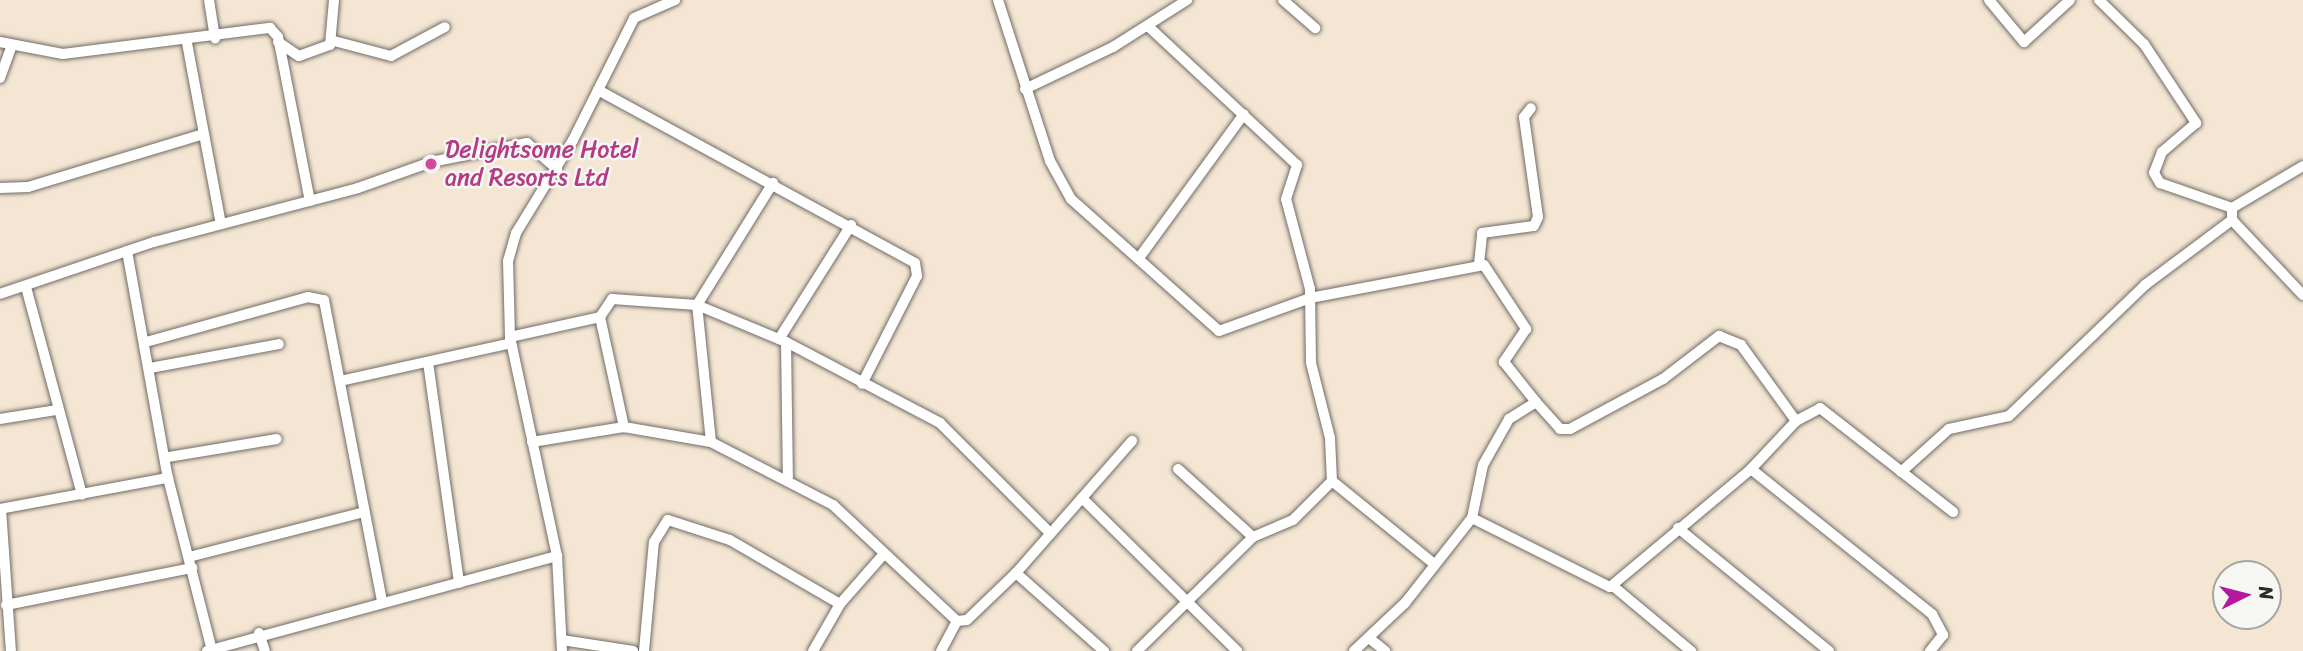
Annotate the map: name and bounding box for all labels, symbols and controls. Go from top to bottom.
place label: Delightsome Hotel and Resorts Ltd [445,136,639,192]
marker: Delightsome Hotel and Resorts Ltd [423,156,439,172]
north arrow [2212,560,2282,630]
text: N [2249,585,2283,601]

